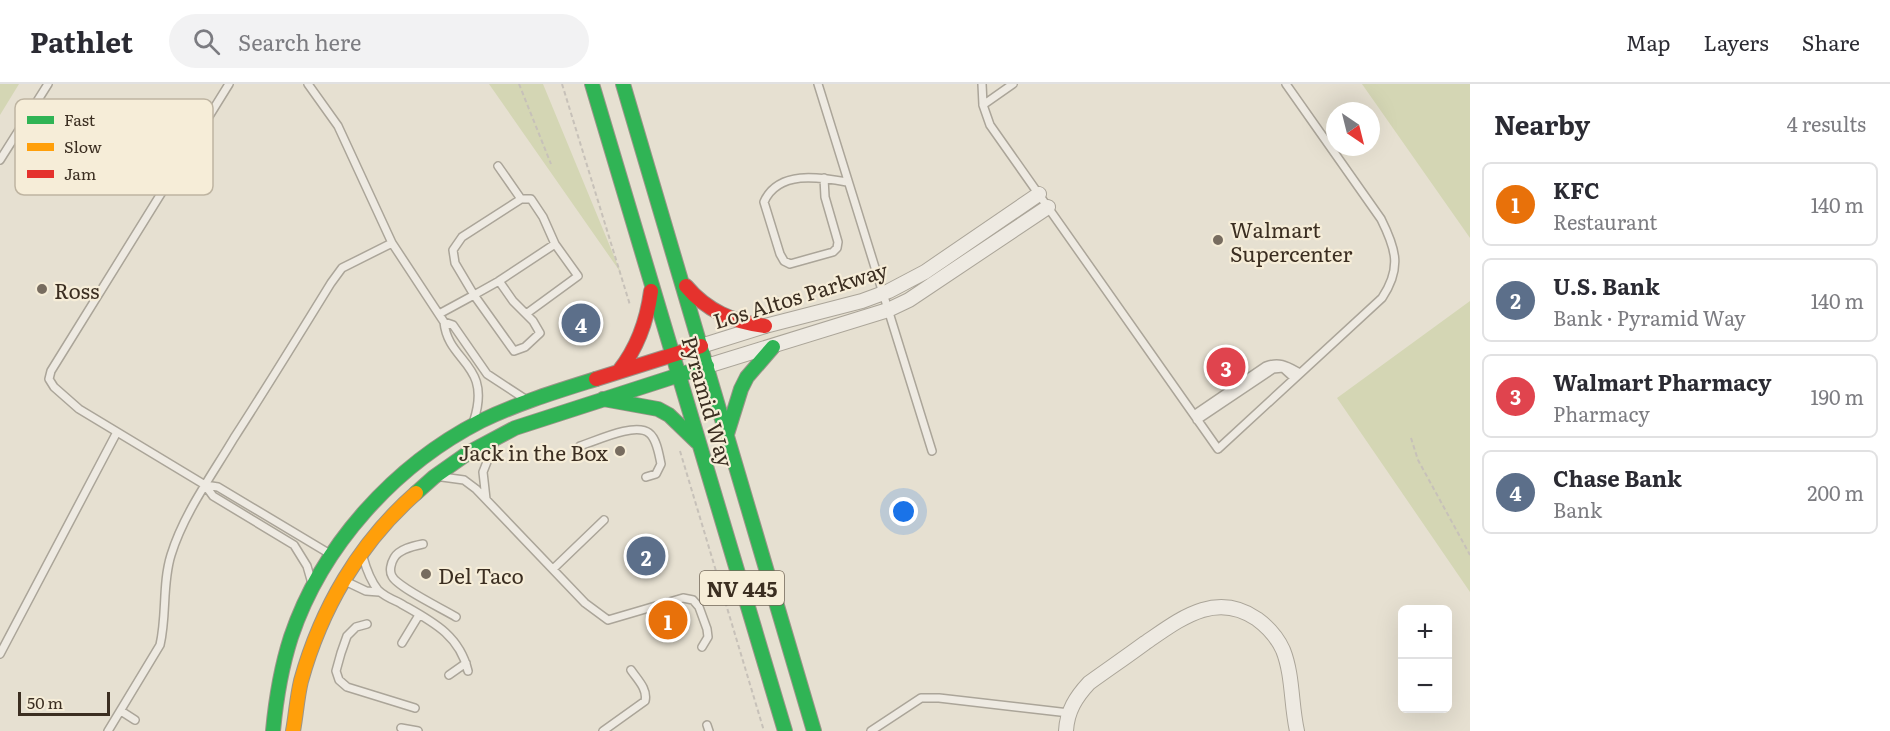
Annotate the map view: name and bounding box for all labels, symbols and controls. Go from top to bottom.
search box [169,14,589,68]
text: Pathlet [30,20,133,62]
icon: search [190,25,223,58]
text: Search here [238,25,361,58]
text: Map [1626,26,1671,57]
text: Layers [1704,26,1769,57]
text: Share [1802,26,1860,57]
legend [15,99,213,195]
north arrow [1326,102,1380,156]
text: Nearby [1494,104,1590,143]
text: Fast [64,107,96,131]
text: 4 results [1787,108,1866,138]
text: Slow [64,134,102,158]
text: Jam [64,161,97,185]
text: KFC [1553,173,1600,206]
text: 1 [1511,189,1520,219]
text: 140 m [1811,189,1864,219]
text: Restaurant [1553,206,1657,236]
place label: Walmart Supercenter [1230,213,1352,268]
marker: Walmart Supercenter [1211,233,1225,247]
street label: Los Altos Parkway [709,252,892,335]
text: U.S. Bank [1553,269,1660,302]
place label: Ross [54,274,100,305]
marker: Ross [35,282,49,296]
text: 2 [1510,285,1521,315]
text: 140 m [1811,285,1864,315]
pin: 4 [562,300,600,346]
text: Bank · Pyramid Way [1553,302,1746,332]
street label: Pyramid Way [675,332,743,471]
pin: 3 [1206,344,1246,390]
text: Walmart Pharmacy [1553,365,1771,398]
text: 3 [1510,381,1521,411]
text: 190 m [1810,381,1864,411]
text: Pharmacy [1553,398,1650,428]
place label: Jack in the Box [459,436,608,467]
marker: Jack in the Box [613,444,627,458]
text: Chase Bank [1553,461,1682,494]
text: 4 [1509,477,1522,507]
text: 200 m [1807,477,1864,507]
text: Bank [1553,494,1602,524]
your location [889,497,918,526]
pin: 2 [626,534,666,578]
place label: Del Taco [438,559,524,590]
marker: Del Taco [419,567,433,581]
road number: NV 445 [700,571,784,605]
pin: 1 [648,598,688,642]
map controls [1398,605,1452,713]
button: + [1398,605,1452,659]
button: − [1398,659,1452,713]
scale bar [18,689,110,716]
text: 50 m [27,690,63,714]

